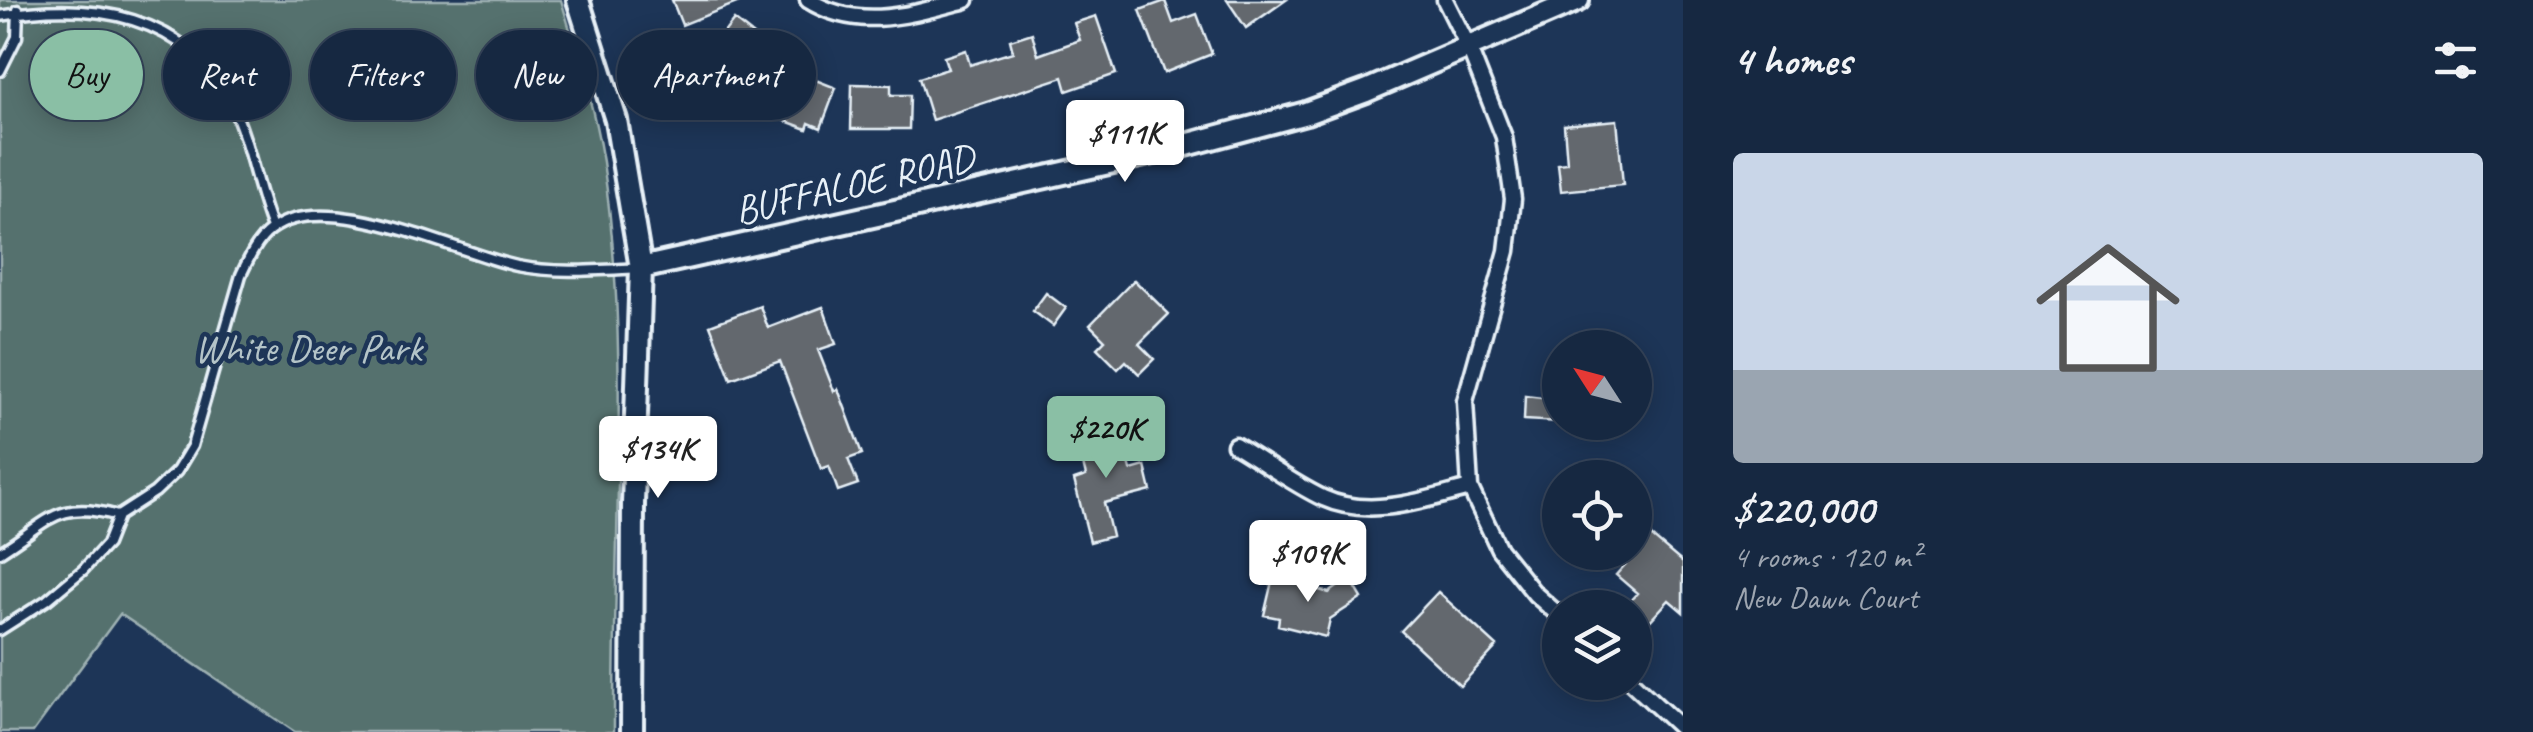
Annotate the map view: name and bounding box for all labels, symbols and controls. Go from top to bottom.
chip: Buy [30,30,143,120]
chip: Rent [163,30,290,120]
chip: Filters [310,30,456,120]
chip: New [476,30,597,120]
chip: Apartment [617,30,816,120]
icon: filters [2428,33,2483,88]
text: 4 homes [1733,34,1852,87]
pin: $111K [1055,100,1195,185]
text: $111K [1088,112,1162,153]
street label: BUFFALOE ROAD [730,131,982,236]
icon: home [2018,218,2198,398]
park label: White Deer Park [194,323,424,373]
north arrow [1542,330,1652,440]
map controls [1542,330,1652,700]
pin: $220K [1036,396,1176,481]
text: $220K [1069,408,1143,449]
pin: $134K [588,416,728,501]
text: $134K [621,428,695,469]
button: locate [1542,460,1652,570]
text: $220,000 [1733,483,1874,536]
pin: $109K [1238,520,1378,605]
text: $109K [1271,532,1345,573]
text: 4 rooms · 120 m² [1733,536,1920,577]
text: New Dawn Court [1733,577,1918,618]
button: layers [1542,590,1652,700]

